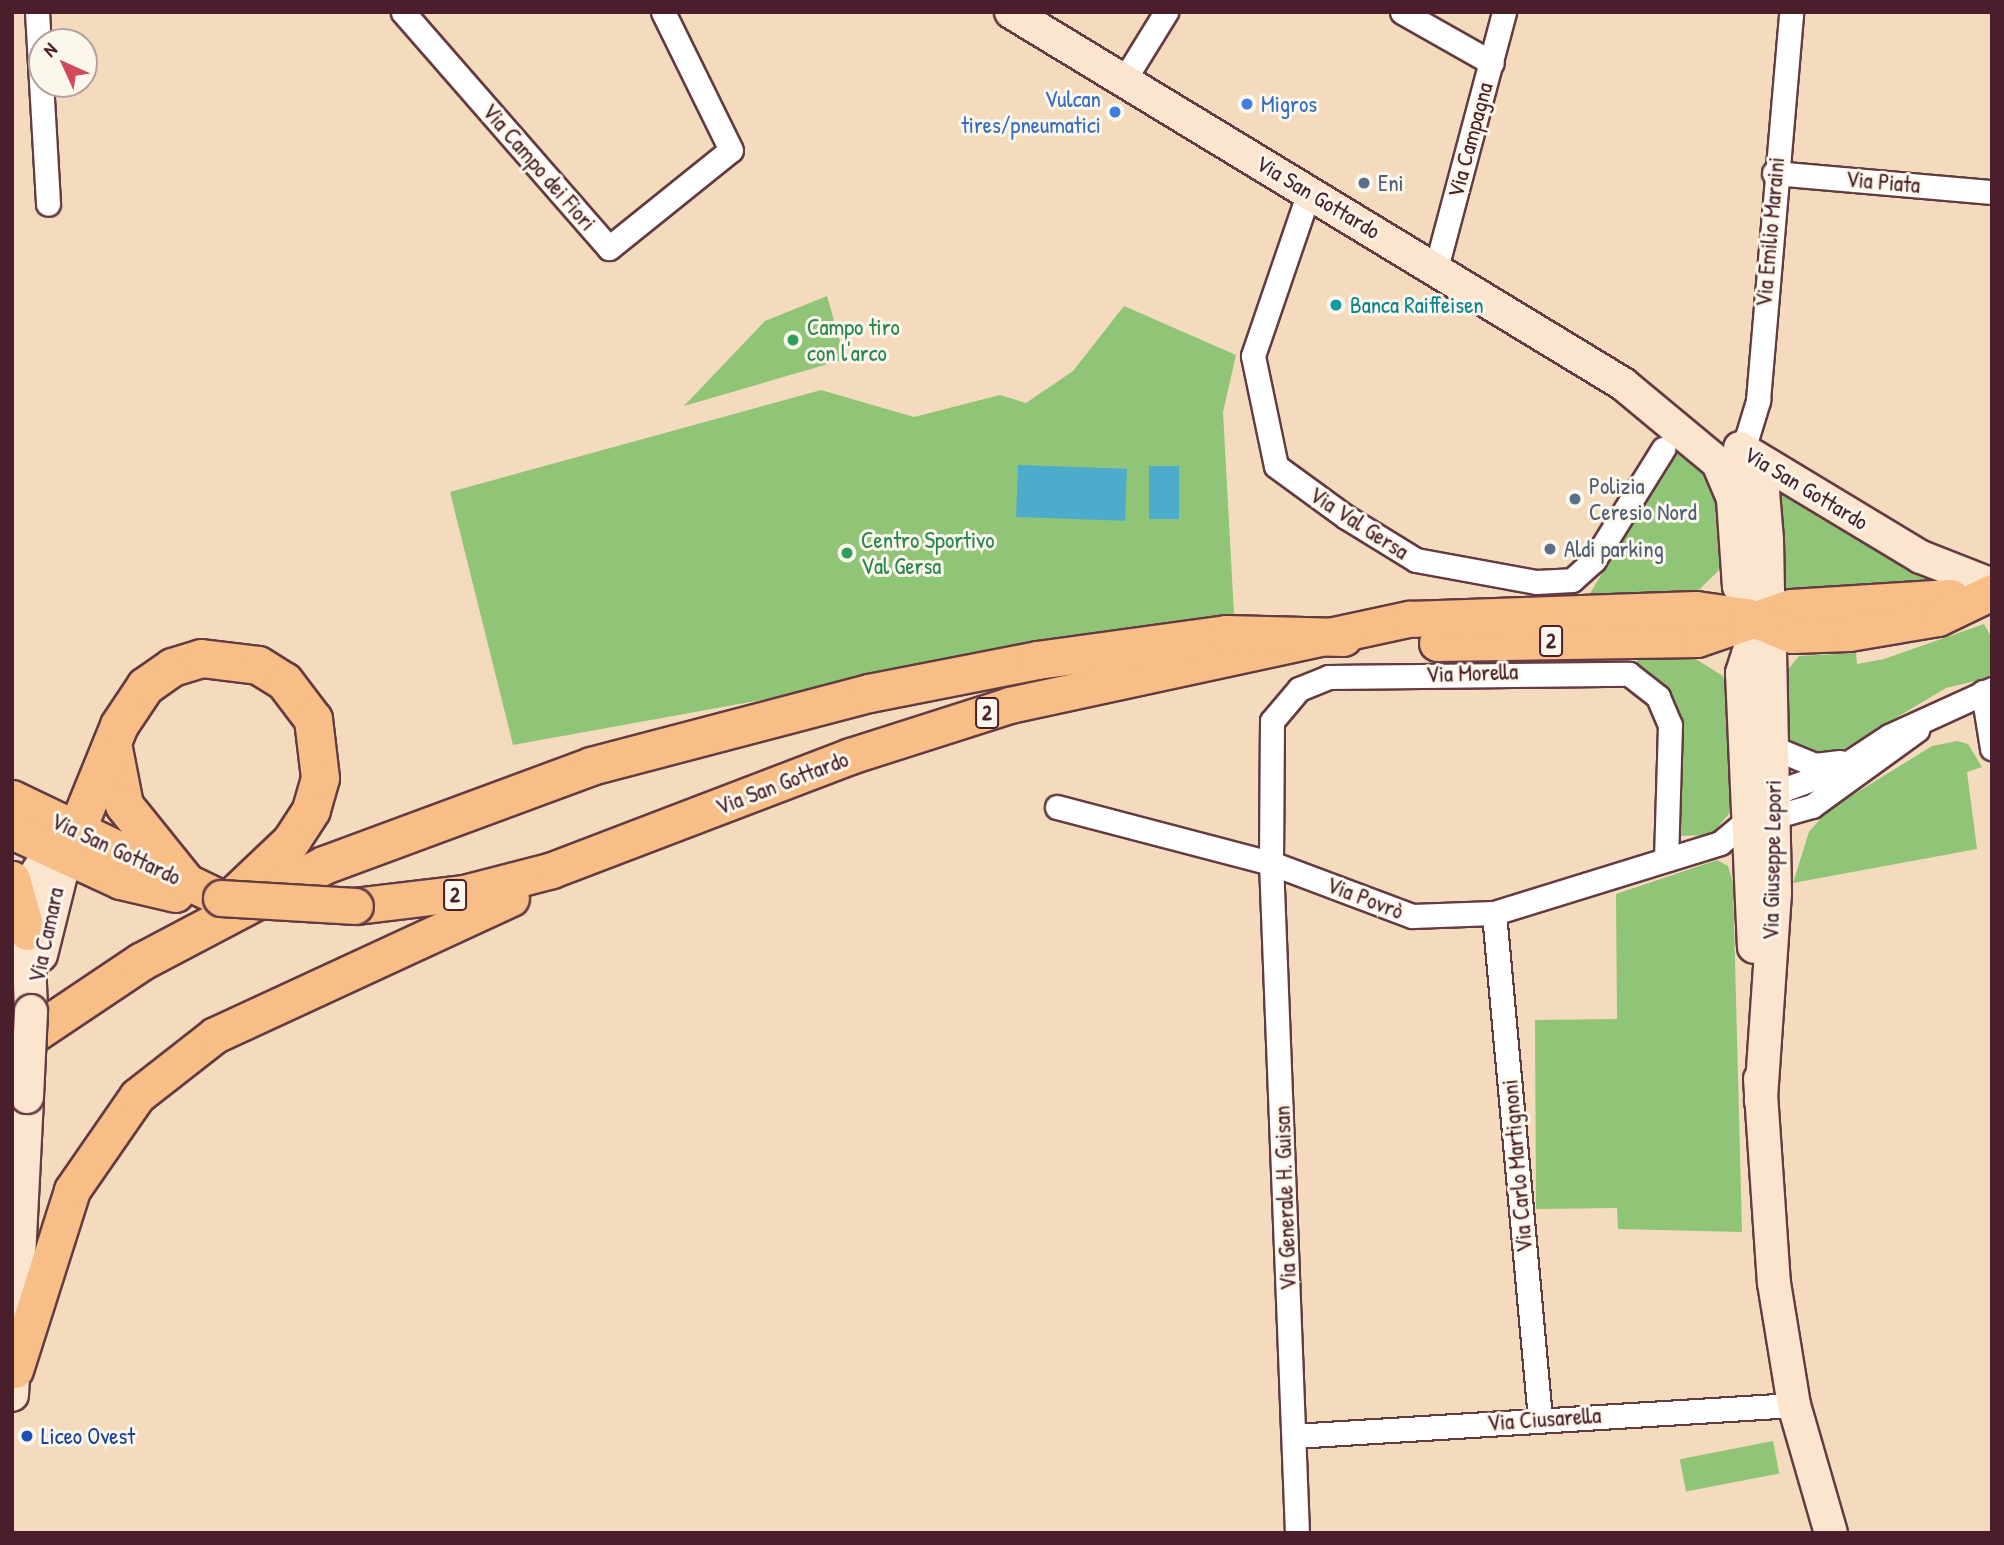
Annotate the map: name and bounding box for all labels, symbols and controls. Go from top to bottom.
north arrow [28,28,98,98]
text: N [37,37,62,62]
street label: Via Campagna [1441,79,1499,201]
place label: Vulcan tires/pneumatici [961,85,1101,139]
place label: Migros [1261,90,1317,118]
marker: Migros [1239,96,1255,112]
street label: Via Campo dei Fiori [476,98,602,236]
marker: Vulcan tires/pneumatici [1107,104,1123,120]
street label: Via San Gottardo [1251,149,1385,245]
street label: Via Emilio Maraini [1750,156,1790,308]
street label: Via Piata [1845,165,1921,199]
place label: Eni [1378,169,1404,197]
marker: Eni [1356,175,1372,191]
place label: Banca Raiffeisen [1350,291,1484,319]
marker: Banca Raiffeisen [1328,297,1344,313]
place label: Campo tiro con l'arco [807,313,900,367]
marker: Campo tiro con l'arco [785,332,801,348]
street label: Via San Gottardo [1739,440,1873,536]
place label: Polizia Ceresio Nord [1589,472,1697,526]
street label: Via Val Gersa [1304,481,1414,565]
marker: Polizia Ceresio Nord [1567,491,1583,507]
place label: Centro Sportivo Val Gersa [861,526,995,580]
place label: Aldi parking [1564,535,1664,563]
marker: Aldi parking [1542,541,1558,557]
marker: Centro Sportivo Val Gersa [839,545,855,561]
road number: 2 [1539,624,1563,658]
street label: Via Morella [1425,658,1519,688]
road number: 2 [975,696,999,730]
street label: Via San Gottardo [712,745,852,821]
street label: Via Giuseppe Lepori [1757,779,1787,941]
street label: Via San Gottardo [47,807,185,891]
street label: Via Povrò [1323,871,1407,925]
road number: 2 [443,878,467,912]
street label: Via Camara [22,885,70,985]
street label: Via Carlo Martignoni [1496,1078,1538,1254]
street label: Via Generale H. Guisan [1268,1105,1302,1291]
street label: Via Ciusarella [1486,1401,1602,1437]
place label: Liceo Ovest [41,1422,135,1450]
marker: Liceo Ovest [19,1428,35,1444]

